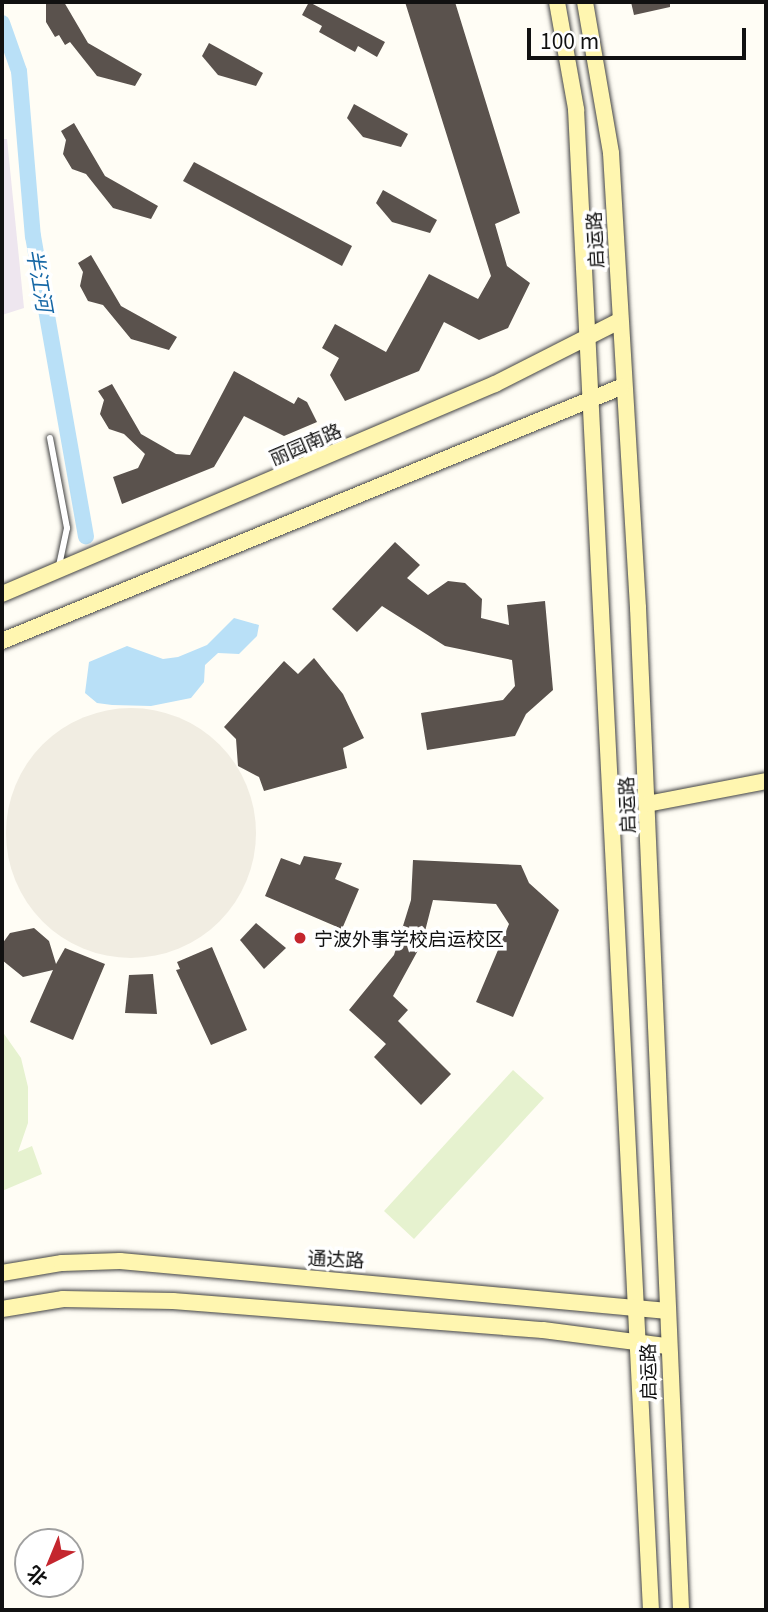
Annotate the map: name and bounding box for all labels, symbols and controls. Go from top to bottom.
scale bar [530,14,749,58]
text: 100 m [540,25,599,55]
street label: 启运路 [581,211,607,269]
water label: 半江河 [23,247,59,313]
street label: 丽园南路 [266,418,344,468]
street label: 启运路 [614,776,638,834]
place label: 宁波外事学校启运校区 [314,927,504,949]
marker: 宁波外事学校启运校区 [292,930,308,946]
street label: 通达路 [307,1245,365,1271]
street label: 启运路 [635,1343,659,1401]
north arrow [14,1528,84,1598]
text: 北 [20,1561,52,1594]

